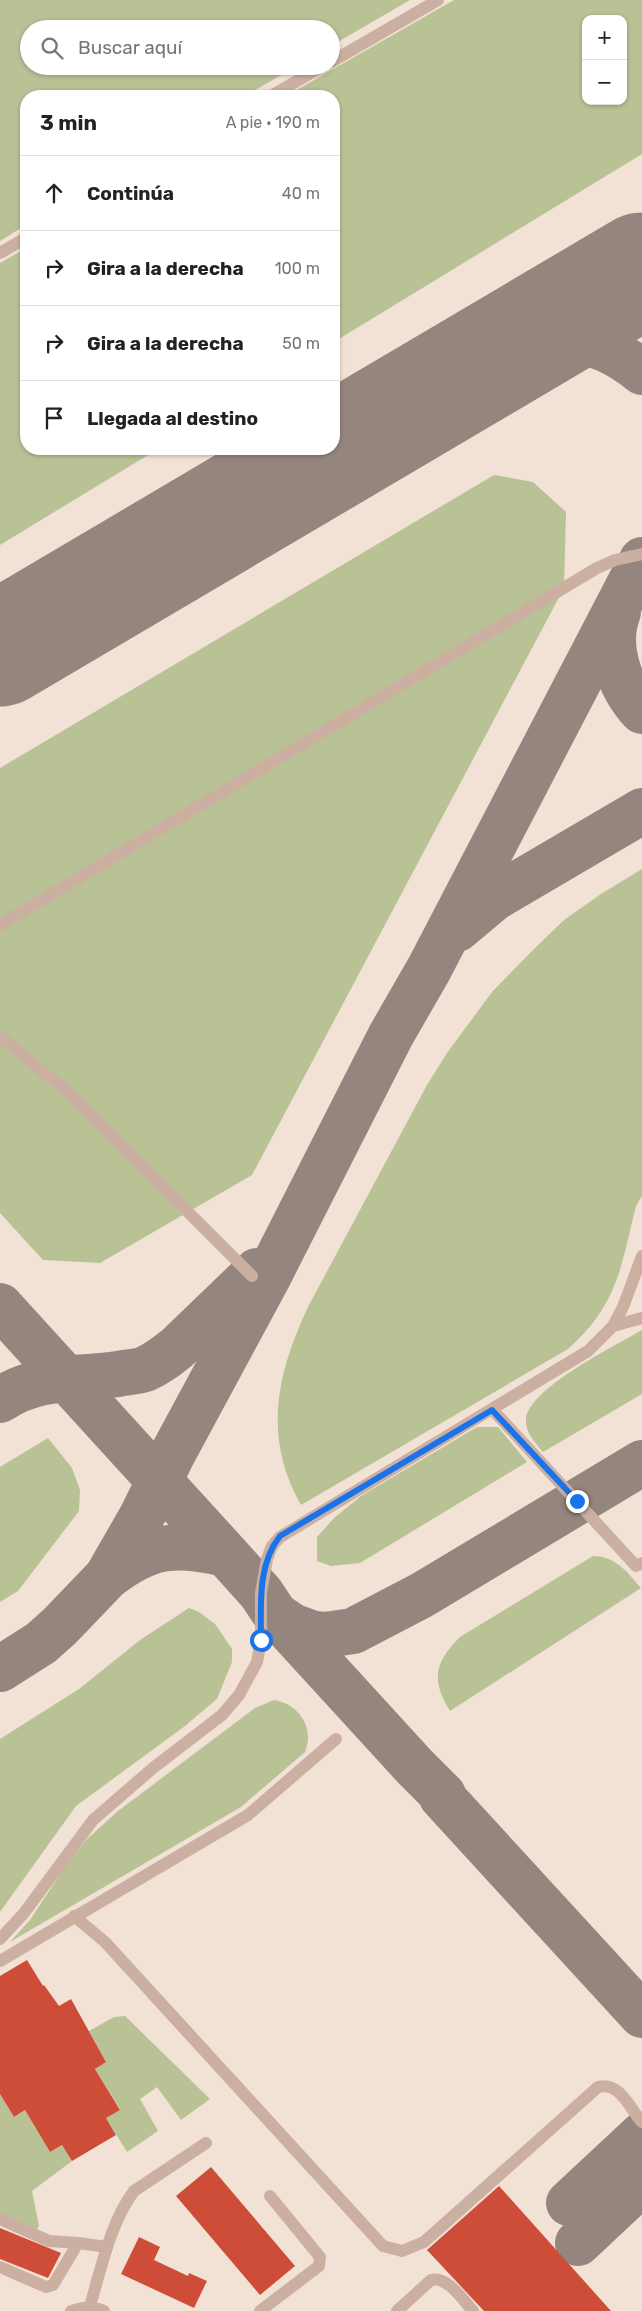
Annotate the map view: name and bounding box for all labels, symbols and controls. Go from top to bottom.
map controls [582,15,627,105]
button: + [582,15,627,60]
search box [20,20,340,75]
icon: search [38,34,66,62]
text: Buscar aquí [78,36,182,59]
button: − [582,60,627,105]
text: 3 min [40,110,97,135]
text: A pie · 190 m [226,113,320,132]
icon: ahead [40,179,68,207]
text: Continúa [87,182,174,205]
text: 40 m [282,184,320,203]
icon: right [40,254,68,282]
text: Gira a la derecha [87,257,244,280]
text: 100 m [275,259,320,278]
icon: right [40,329,68,357]
text: Gira a la derecha [87,332,244,355]
text: 50 m [282,334,320,353]
icon: arrive [40,404,68,432]
text: Llegada al destino [87,407,258,430]
route end [566,1490,589,1513]
route start [250,1629,273,1652]

